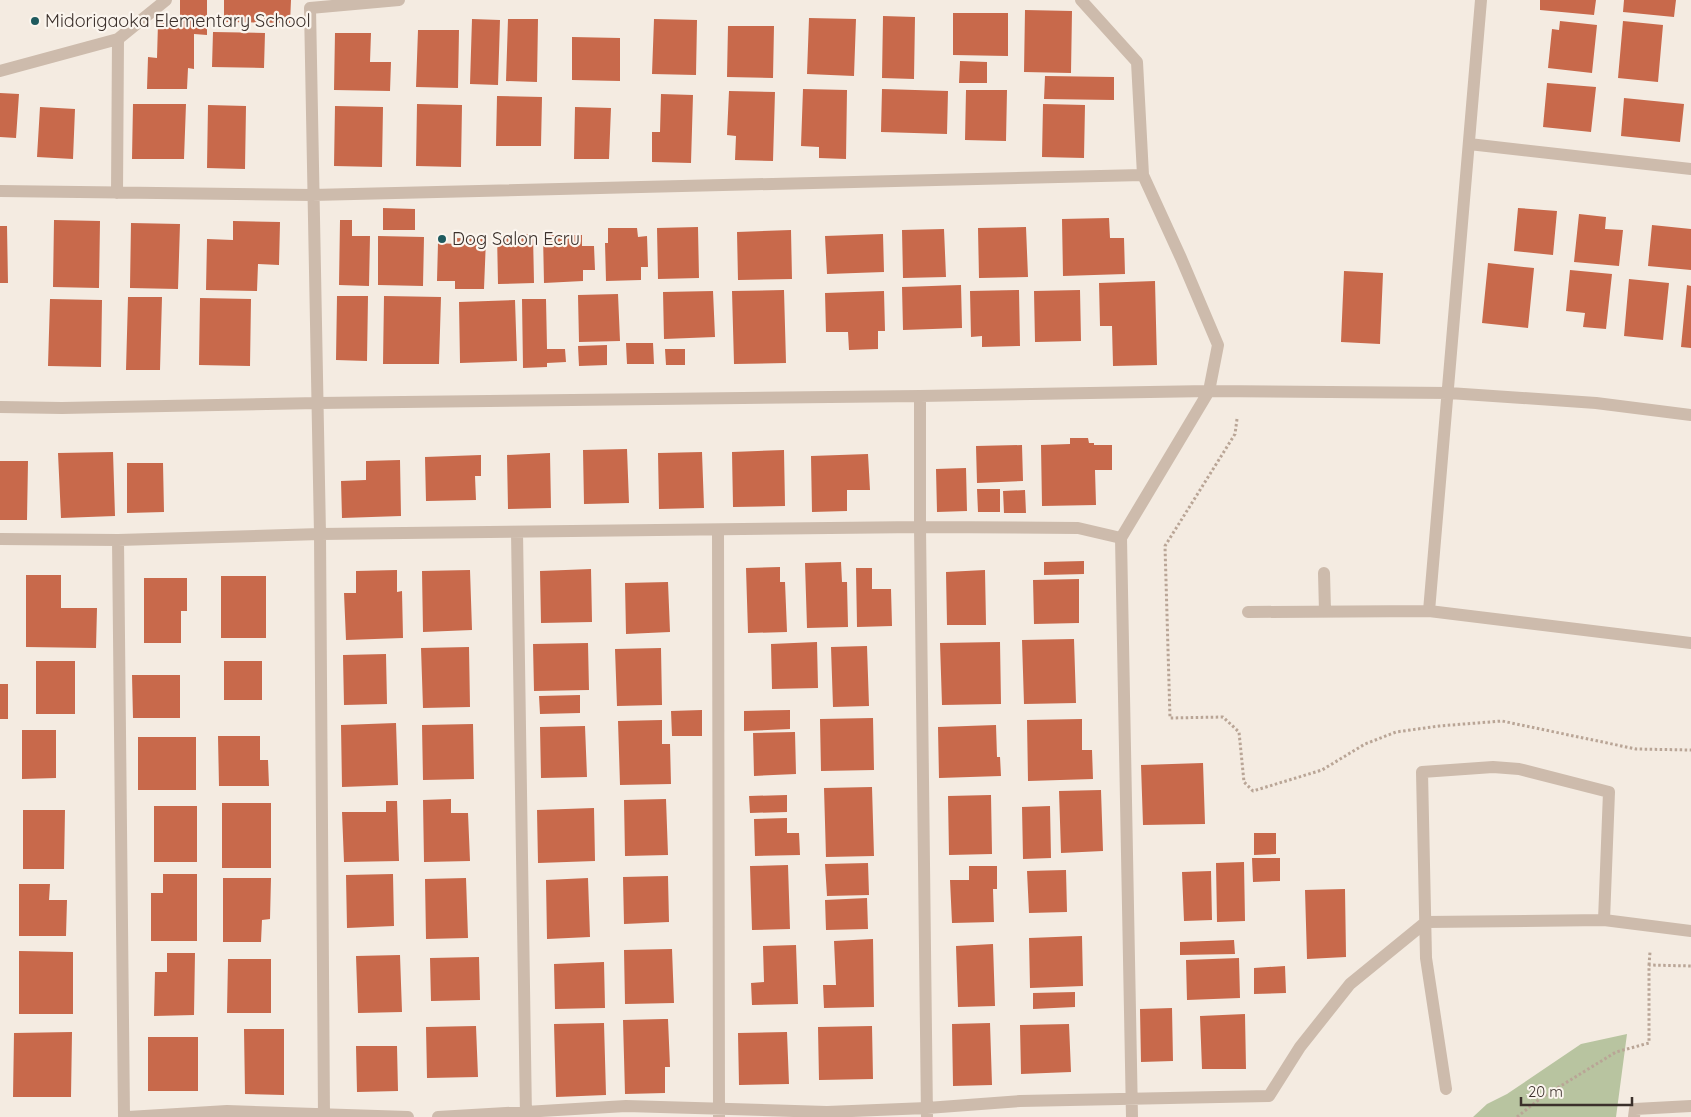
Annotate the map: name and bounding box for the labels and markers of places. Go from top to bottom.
place label: Midorigaoka Elementary School [45,9,311,32]
marker: Midorigaoka Elementary School [29,15,41,27]
place label: Dog Salon Ecru [452,227,580,250]
marker: Dog Salon Ecru [436,233,448,245]

